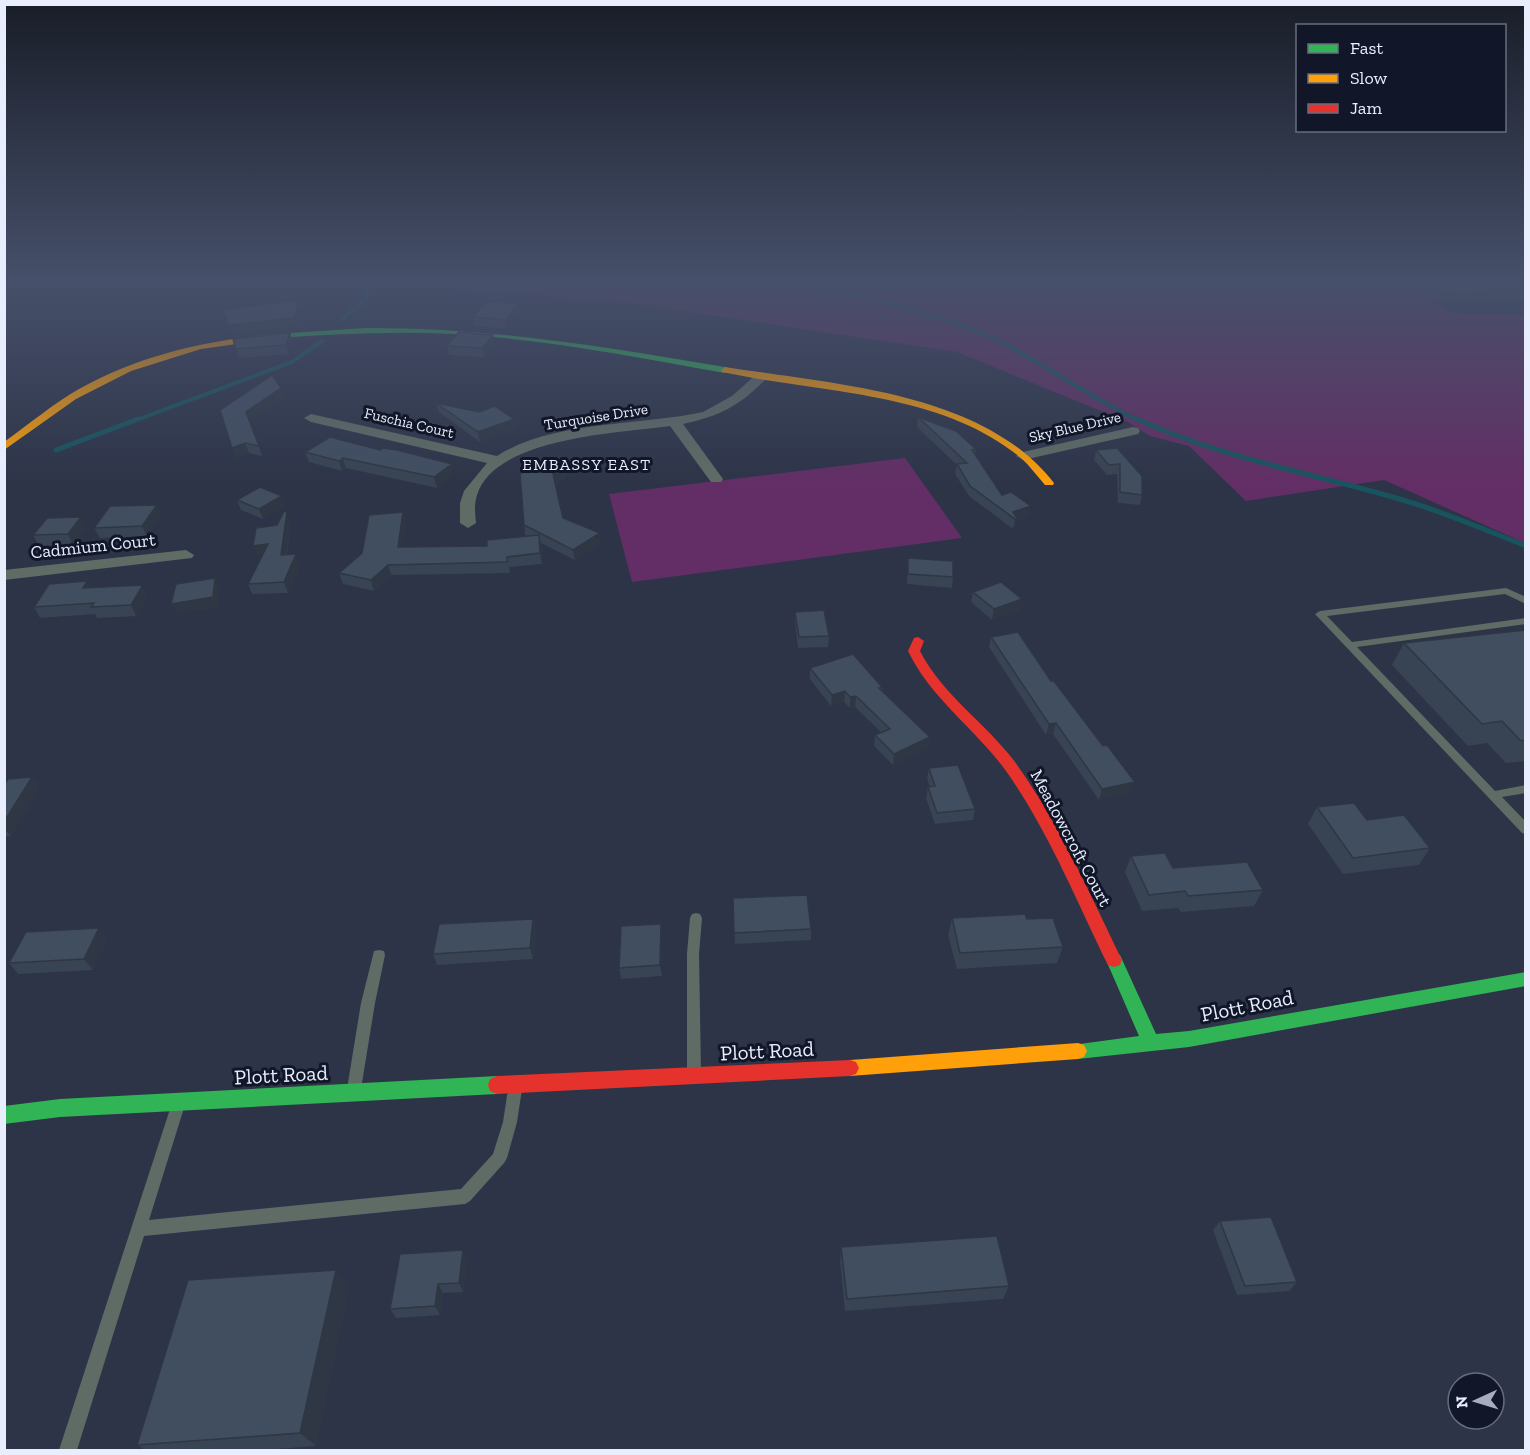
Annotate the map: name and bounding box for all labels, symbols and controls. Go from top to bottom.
legend [1296,24,1506,132]
text: Fast [1350,37,1383,59]
text: Slow [1350,67,1387,89]
text: Jam [1350,97,1382,119]
street label: Turquoise Drive [543,400,649,434]
street label: Fuschia Court [363,404,456,442]
street label: Sky Blue Drive [1027,408,1123,446]
district label: EMBASSY EAST [522,455,652,474]
street label: Cadmium Court [29,528,157,564]
street label: Meadowcroft Court [1026,766,1117,911]
street label: Plott Road [1198,984,1296,1027]
street label: Plott Road [719,1036,815,1065]
street label: Plott Road [233,1060,329,1089]
north arrow [1446,1371,1506,1431]
text: N [1452,1395,1471,1409]

